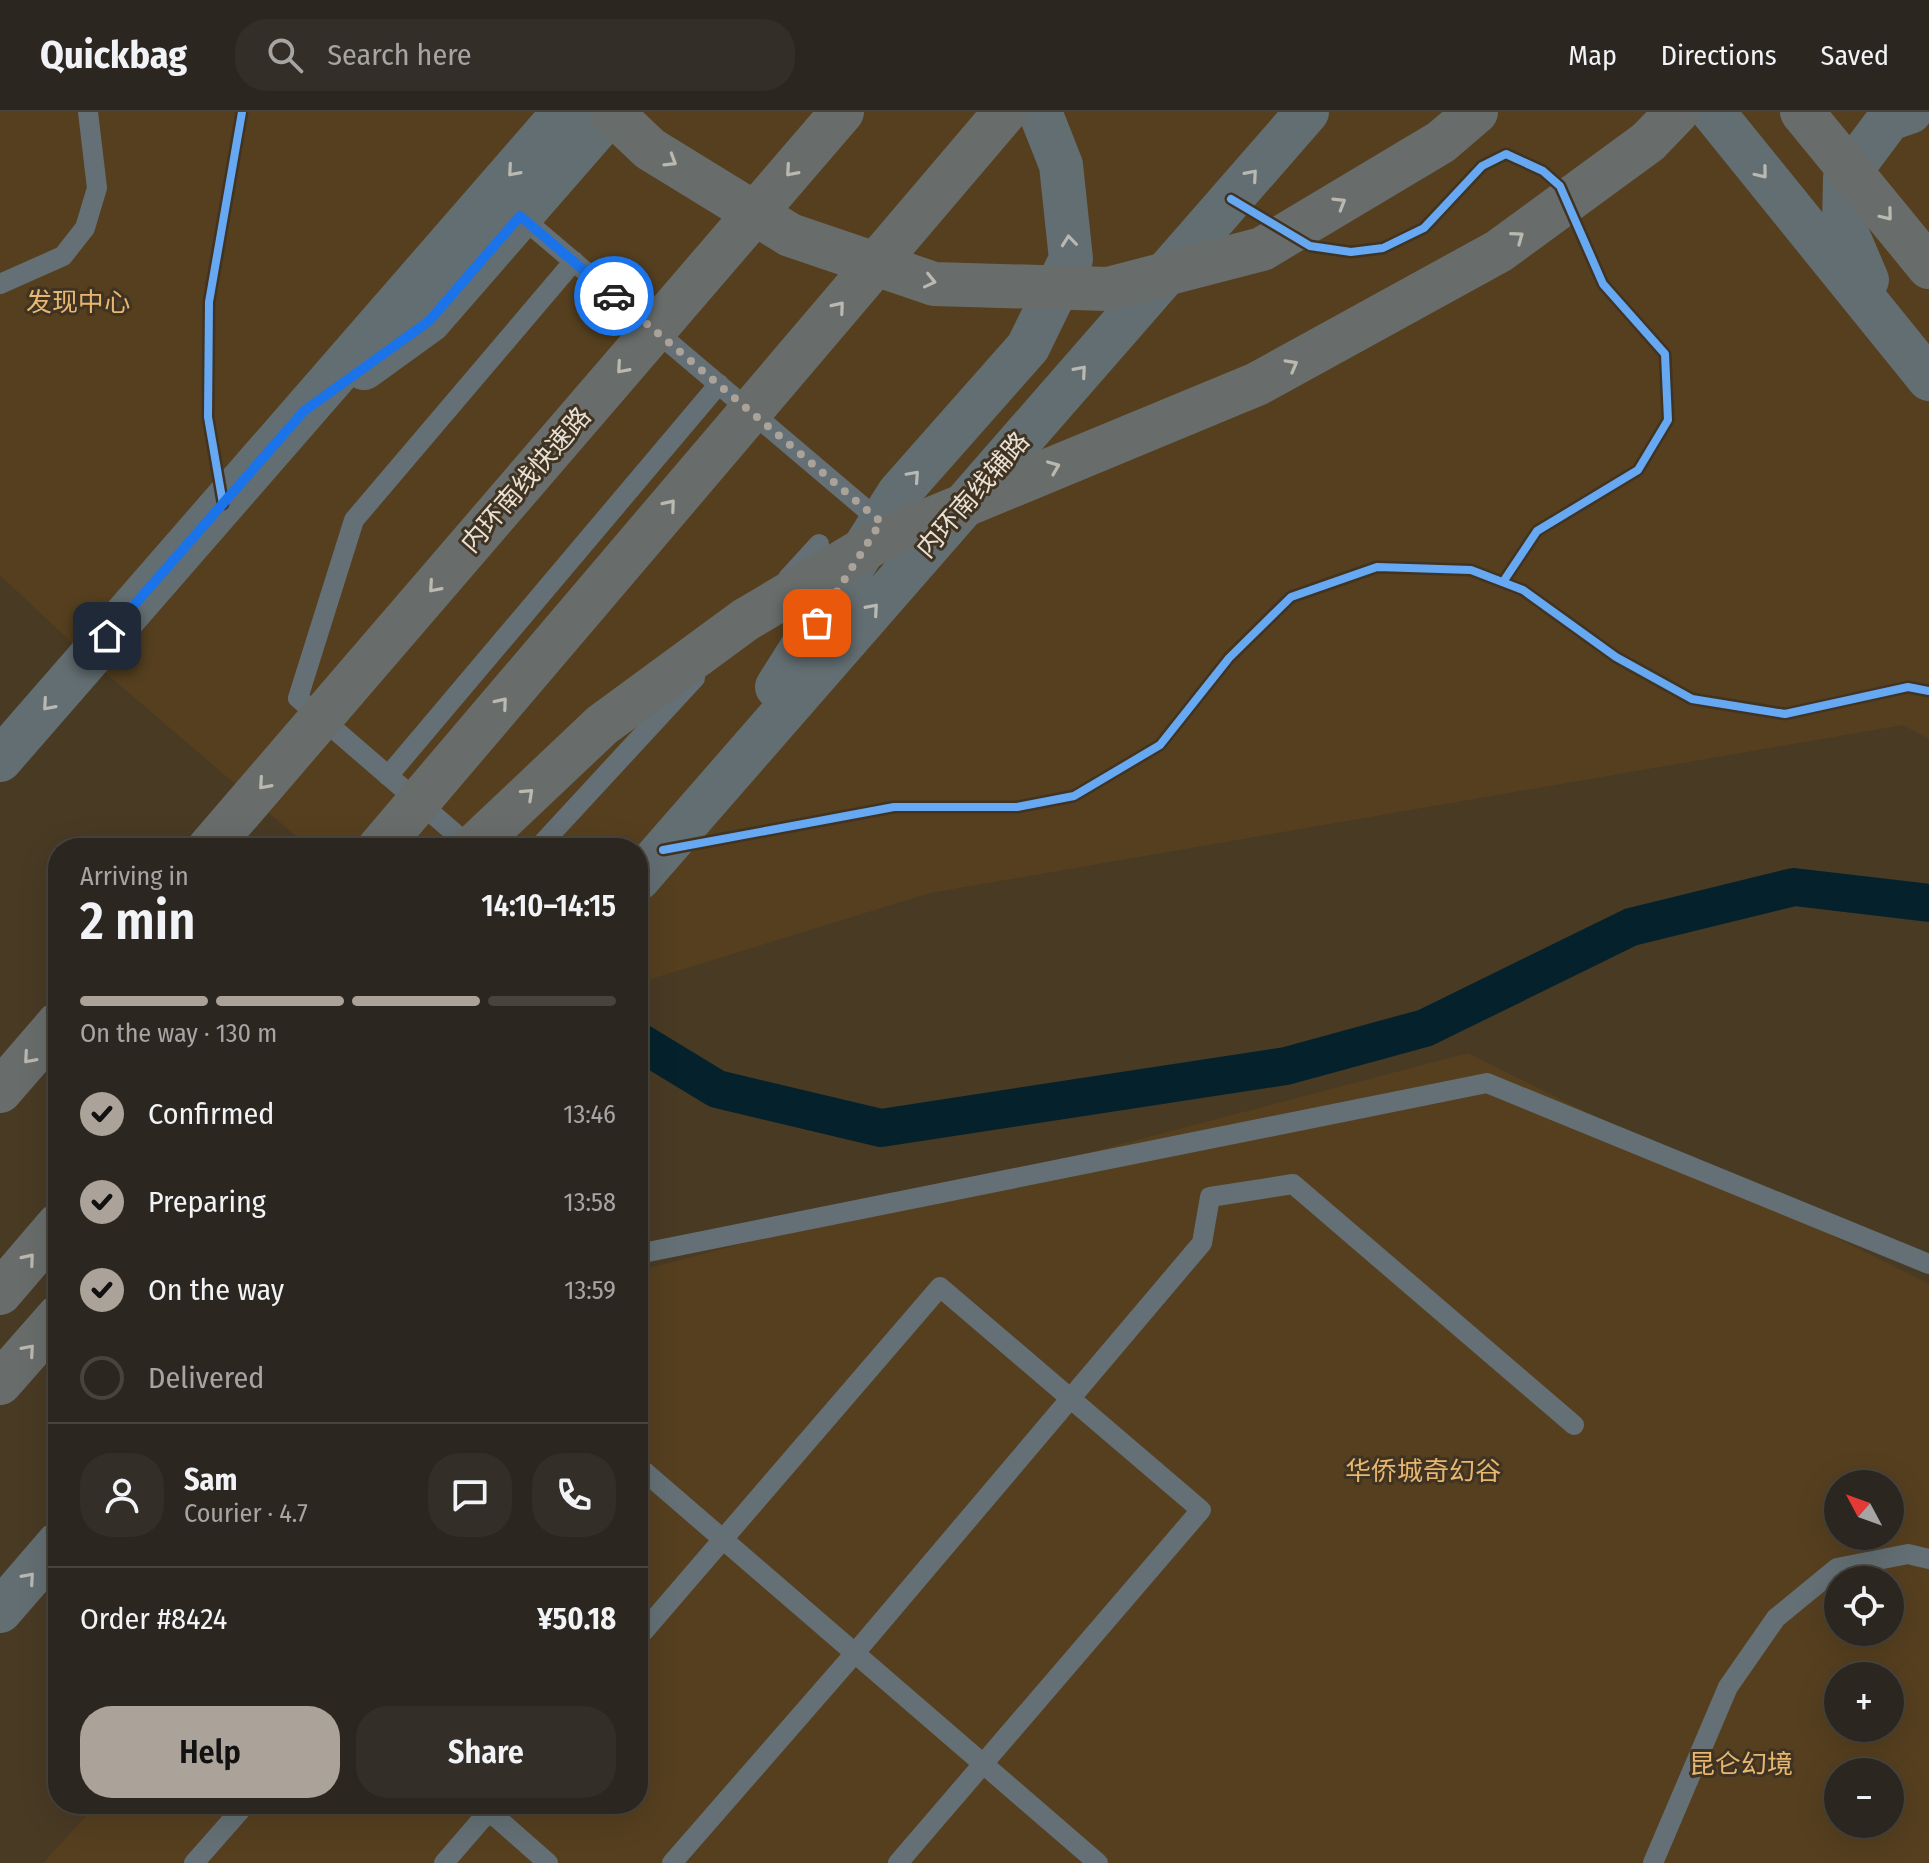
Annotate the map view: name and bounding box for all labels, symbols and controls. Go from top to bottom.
search box [235,19,795,91]
text: Quickbag [40,32,187,78]
icon: search [263,33,307,77]
text: Search here [327,37,472,73]
text: Map [1568,39,1617,72]
text: Directions [1661,39,1777,72]
text: Saved [1821,39,1889,72]
one-way arrow [662,152,677,167]
one-way arrow [508,161,523,176]
one-way arrow [786,162,801,177]
one-way arrow [1753,164,1767,179]
one-way arrow [1242,170,1257,185]
one-way arrow [1331,197,1346,212]
one-way arrow [1877,206,1892,221]
one-way arrow [1510,232,1524,246]
one-way arrow [1061,234,1078,247]
courier [574,256,654,336]
one-way arrow [923,272,937,289]
icon: car [592,274,636,318]
park label: 发现中心 [26,287,130,318]
one-way arrow [829,302,844,317]
one-way arrow [617,359,632,374]
one-way arrow [1284,359,1298,375]
one-way arrow [1071,366,1086,381]
street label: 内环南线快速路 [455,401,597,559]
street label: 内环南线辅路 [910,426,1036,564]
one-way arrow [1046,461,1060,477]
one-way arrow [904,470,918,485]
one-way arrow [660,500,675,515]
one-way arrow [429,577,444,592]
pin [783,589,851,657]
icon: bag [795,601,839,645]
pin [73,602,141,670]
one-way arrow [864,604,878,619]
icon: home [85,614,129,658]
one-way arrow [43,695,58,710]
one-way arrow [492,698,507,713]
one-way arrow [260,774,274,789]
one-way arrow [519,789,533,804]
text: Arriving in [80,861,189,892]
text: 14:10–14:15 [481,888,616,924]
text: 2 min [80,890,196,953]
text: On the way · 130 m [80,1018,277,1049]
one-way arrow [24,1048,39,1063]
icon: check [80,1092,124,1136]
text: Confirmed [148,1096,274,1132]
text: 13:46 [563,1099,616,1130]
icon: check [80,1180,124,1224]
text: Preparing [148,1184,266,1220]
text: 13:58 [564,1187,616,1218]
one-way arrow [19,1253,34,1268]
icon: check [80,1268,124,1312]
text: On the way [148,1272,284,1308]
text: 13:59 [564,1275,616,1306]
one-way arrow [19,1345,34,1360]
text: Delivered [148,1360,264,1396]
button: person [80,1453,164,1537]
button: chat [428,1453,512,1537]
button: phone [532,1453,616,1537]
park label: 华侨城奇幻谷 [1345,1456,1501,1487]
text: Sam [184,1462,237,1498]
north arrow [1824,1470,1904,1550]
map controls [1824,1470,1904,1838]
text: Courier · 4.7 [184,1498,308,1529]
button: locate [1824,1566,1904,1646]
one-way arrow [19,1572,34,1587]
text: Order #8424 [80,1601,227,1637]
text: ¥50.18 [537,1601,616,1637]
button: + [1824,1662,1904,1742]
button: Help [80,1706,340,1798]
button: Share [356,1706,616,1798]
park label: 昆仑幻境 [1689,1749,1793,1780]
button: − [1824,1758,1904,1838]

